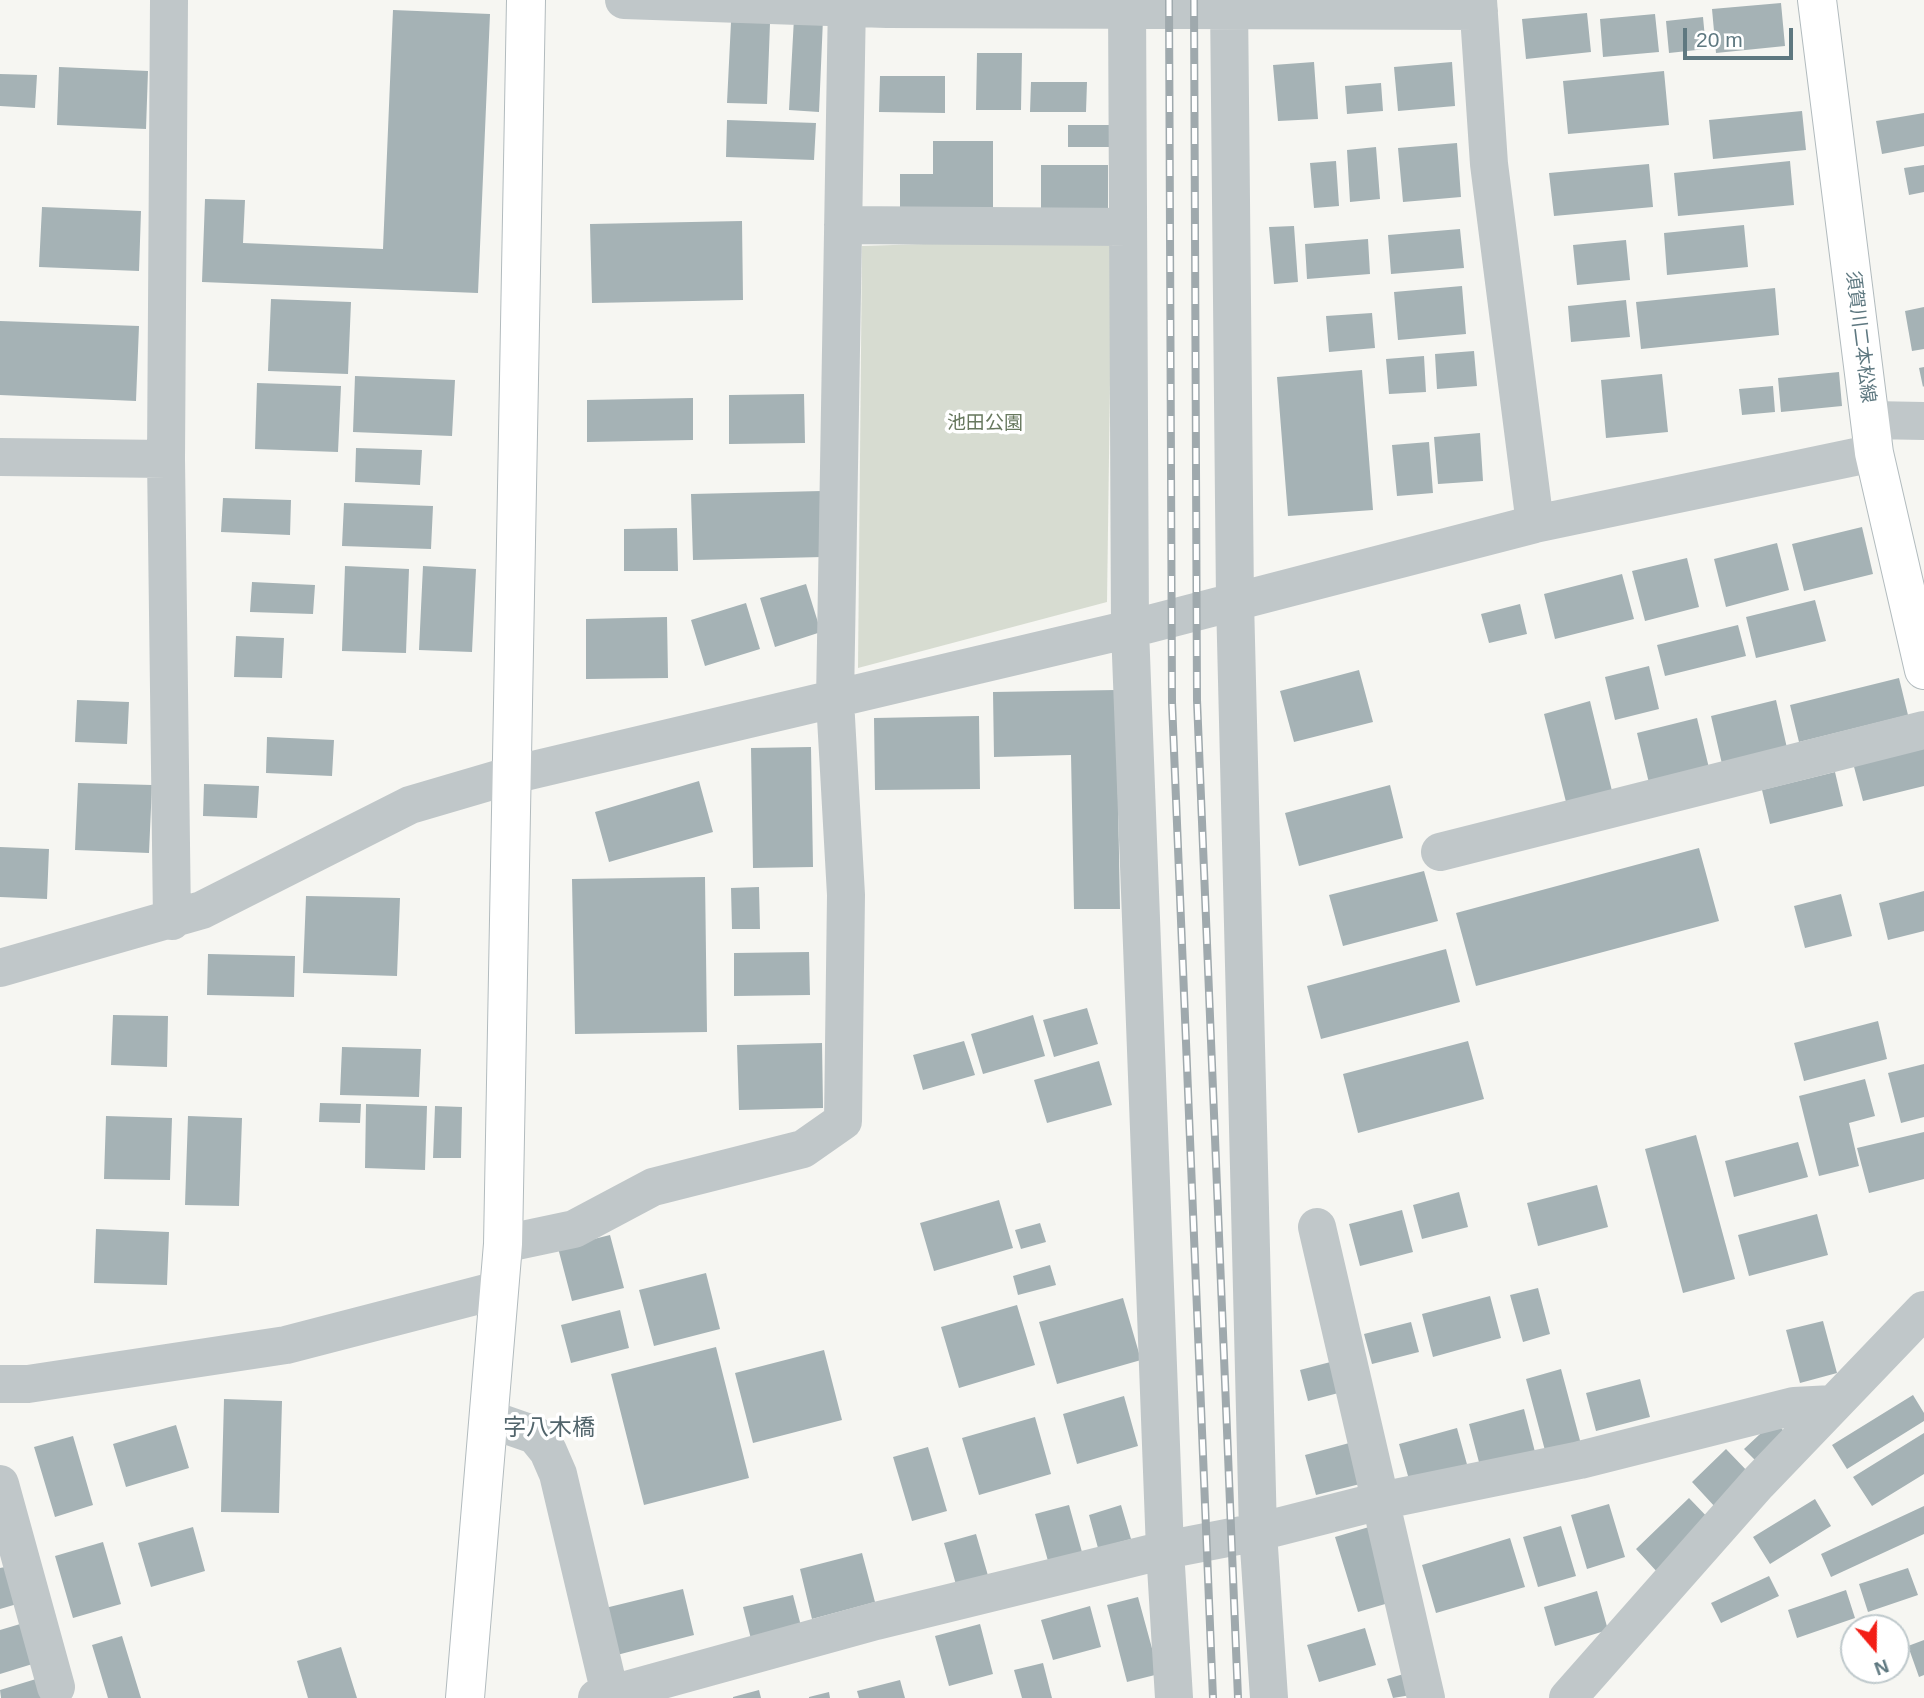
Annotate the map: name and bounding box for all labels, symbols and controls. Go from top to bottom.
scale bar [1686,14,1796,58]
text: 20 m [1696,28,1743,51]
street label: 須賀川二本松線 [1841,270,1879,404]
park label: 池田公園 [947,413,1023,435]
district label: 字八木橋 [503,1415,595,1443]
north arrow [1840,1614,1910,1684]
text: N [1872,1655,1892,1680]

